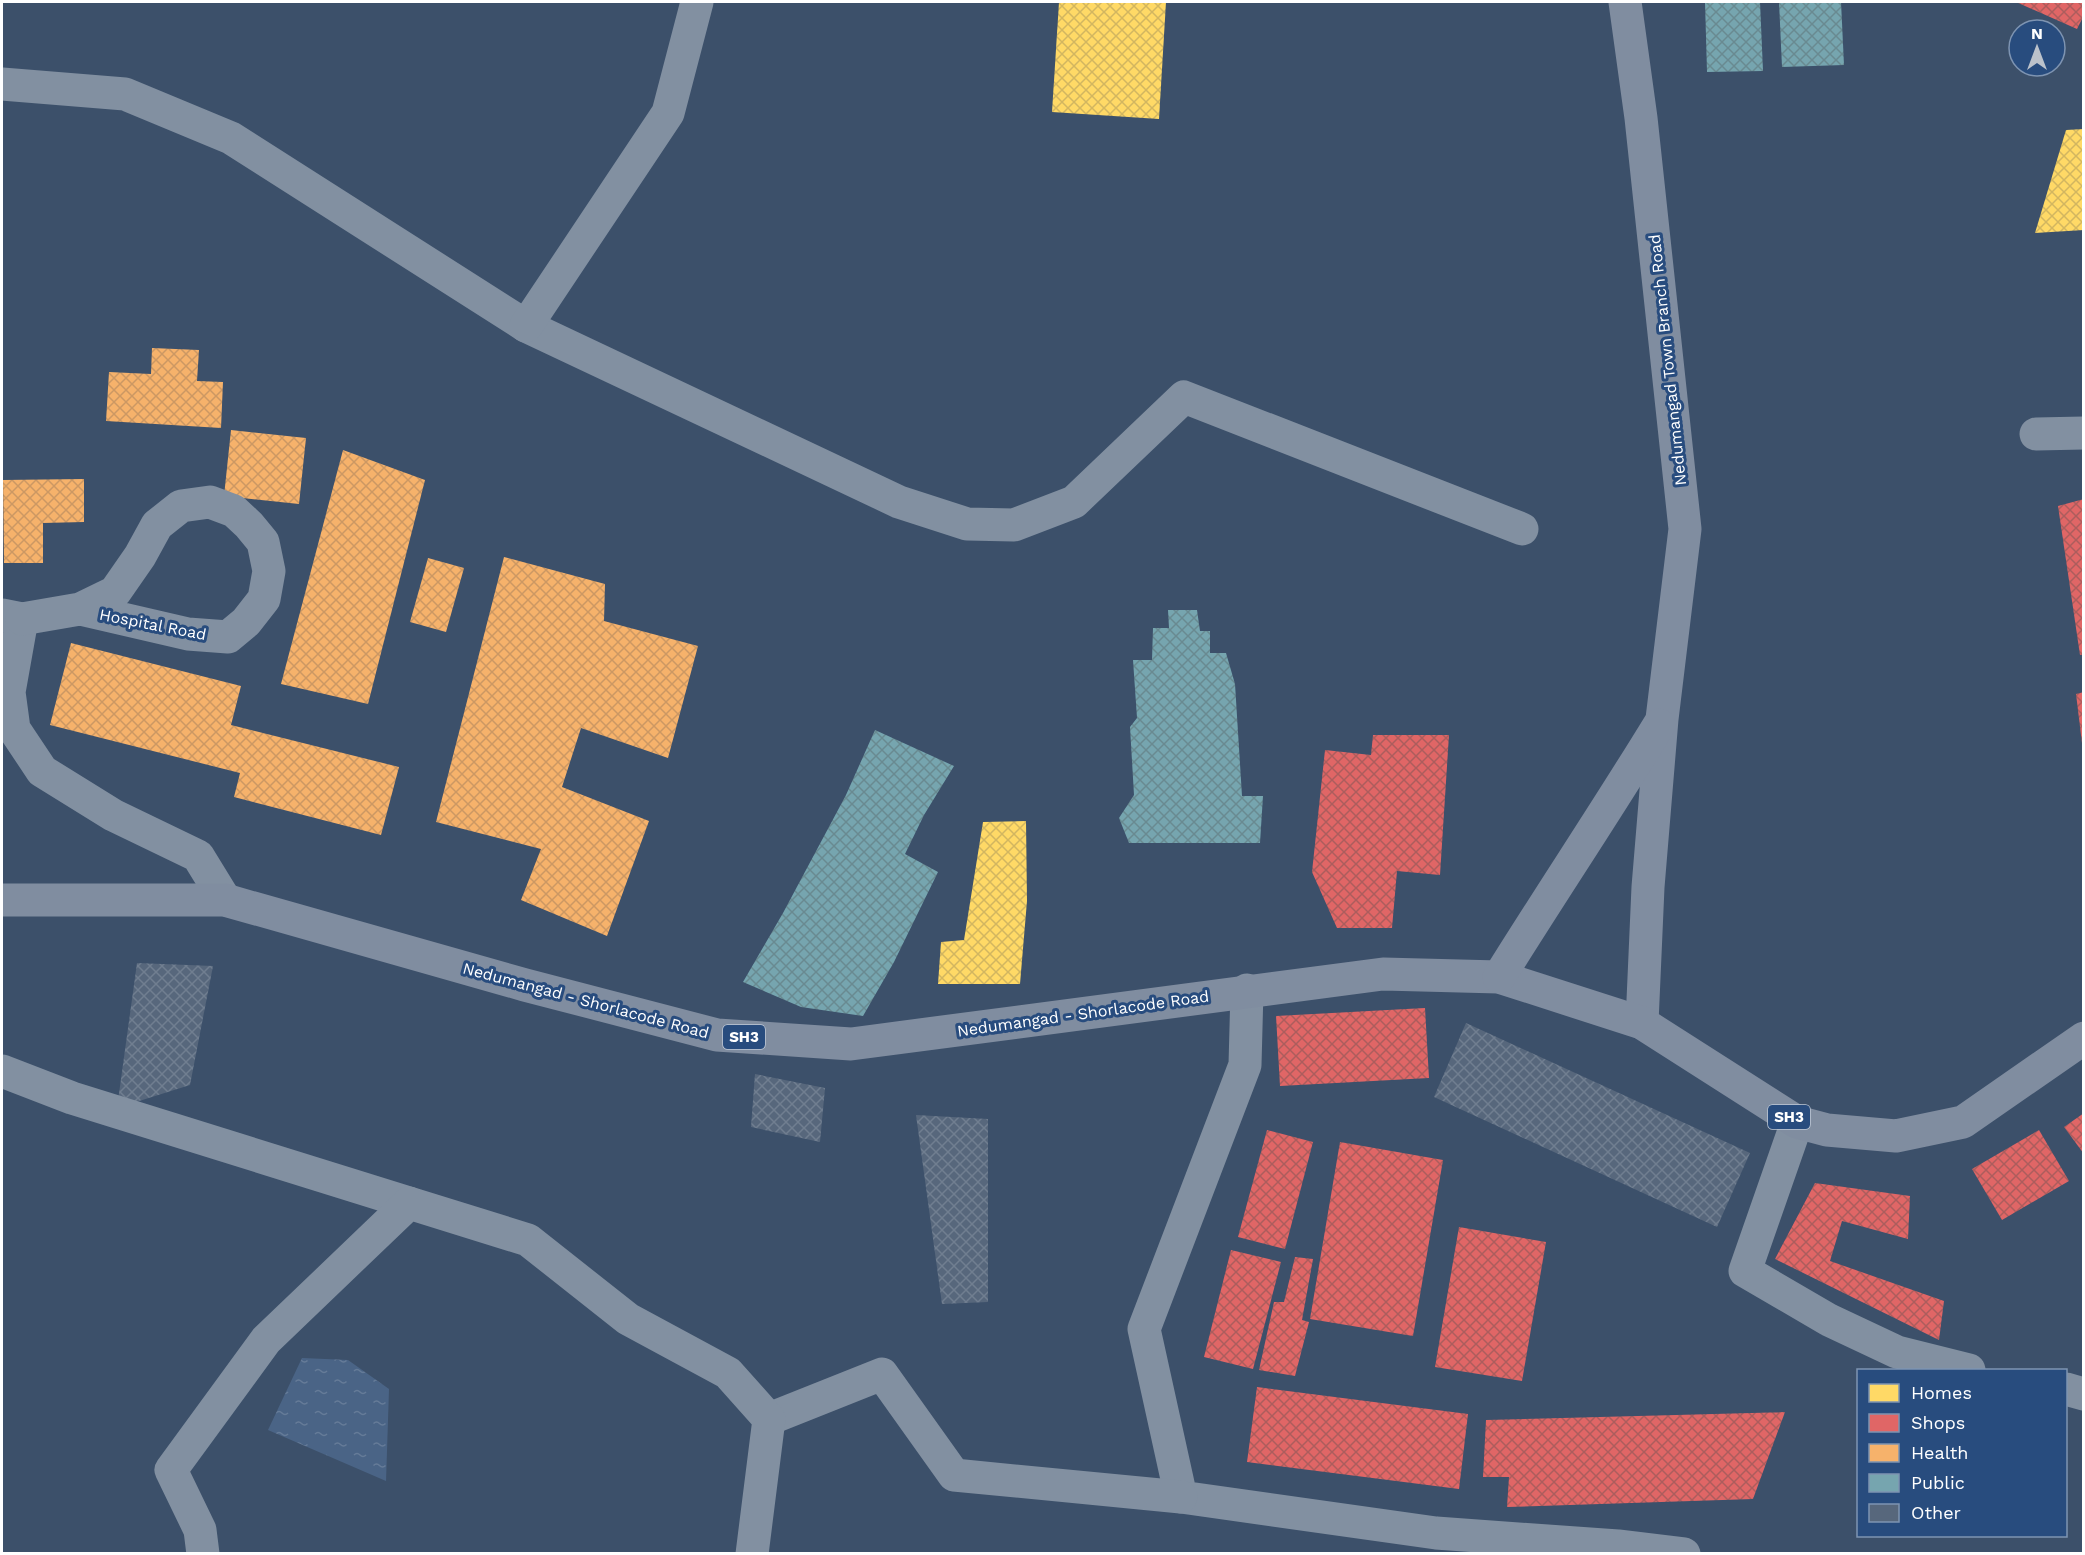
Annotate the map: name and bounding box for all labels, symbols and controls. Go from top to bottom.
north arrow [2007,18,2067,78]
text: N [2031,24,2043,43]
street label: Nedumangad Town Branch Road [1645,233,1690,487]
street label: Hospital Road [98,605,208,644]
street label: Nedumangad - Shorlacode Road [461,958,711,1043]
street label: Nedumangad - Shorlacode Road [956,986,1210,1041]
road number: SH3 [723,1025,765,1049]
road number: SH3 [1768,1105,1810,1129]
legend [1857,1369,2067,1537]
text: Homes [1911,1382,1972,1403]
text: Shops [1911,1412,1965,1433]
text: Health [1911,1442,1968,1463]
text: Public [1911,1472,1965,1493]
text: Other [1911,1502,1961,1523]

